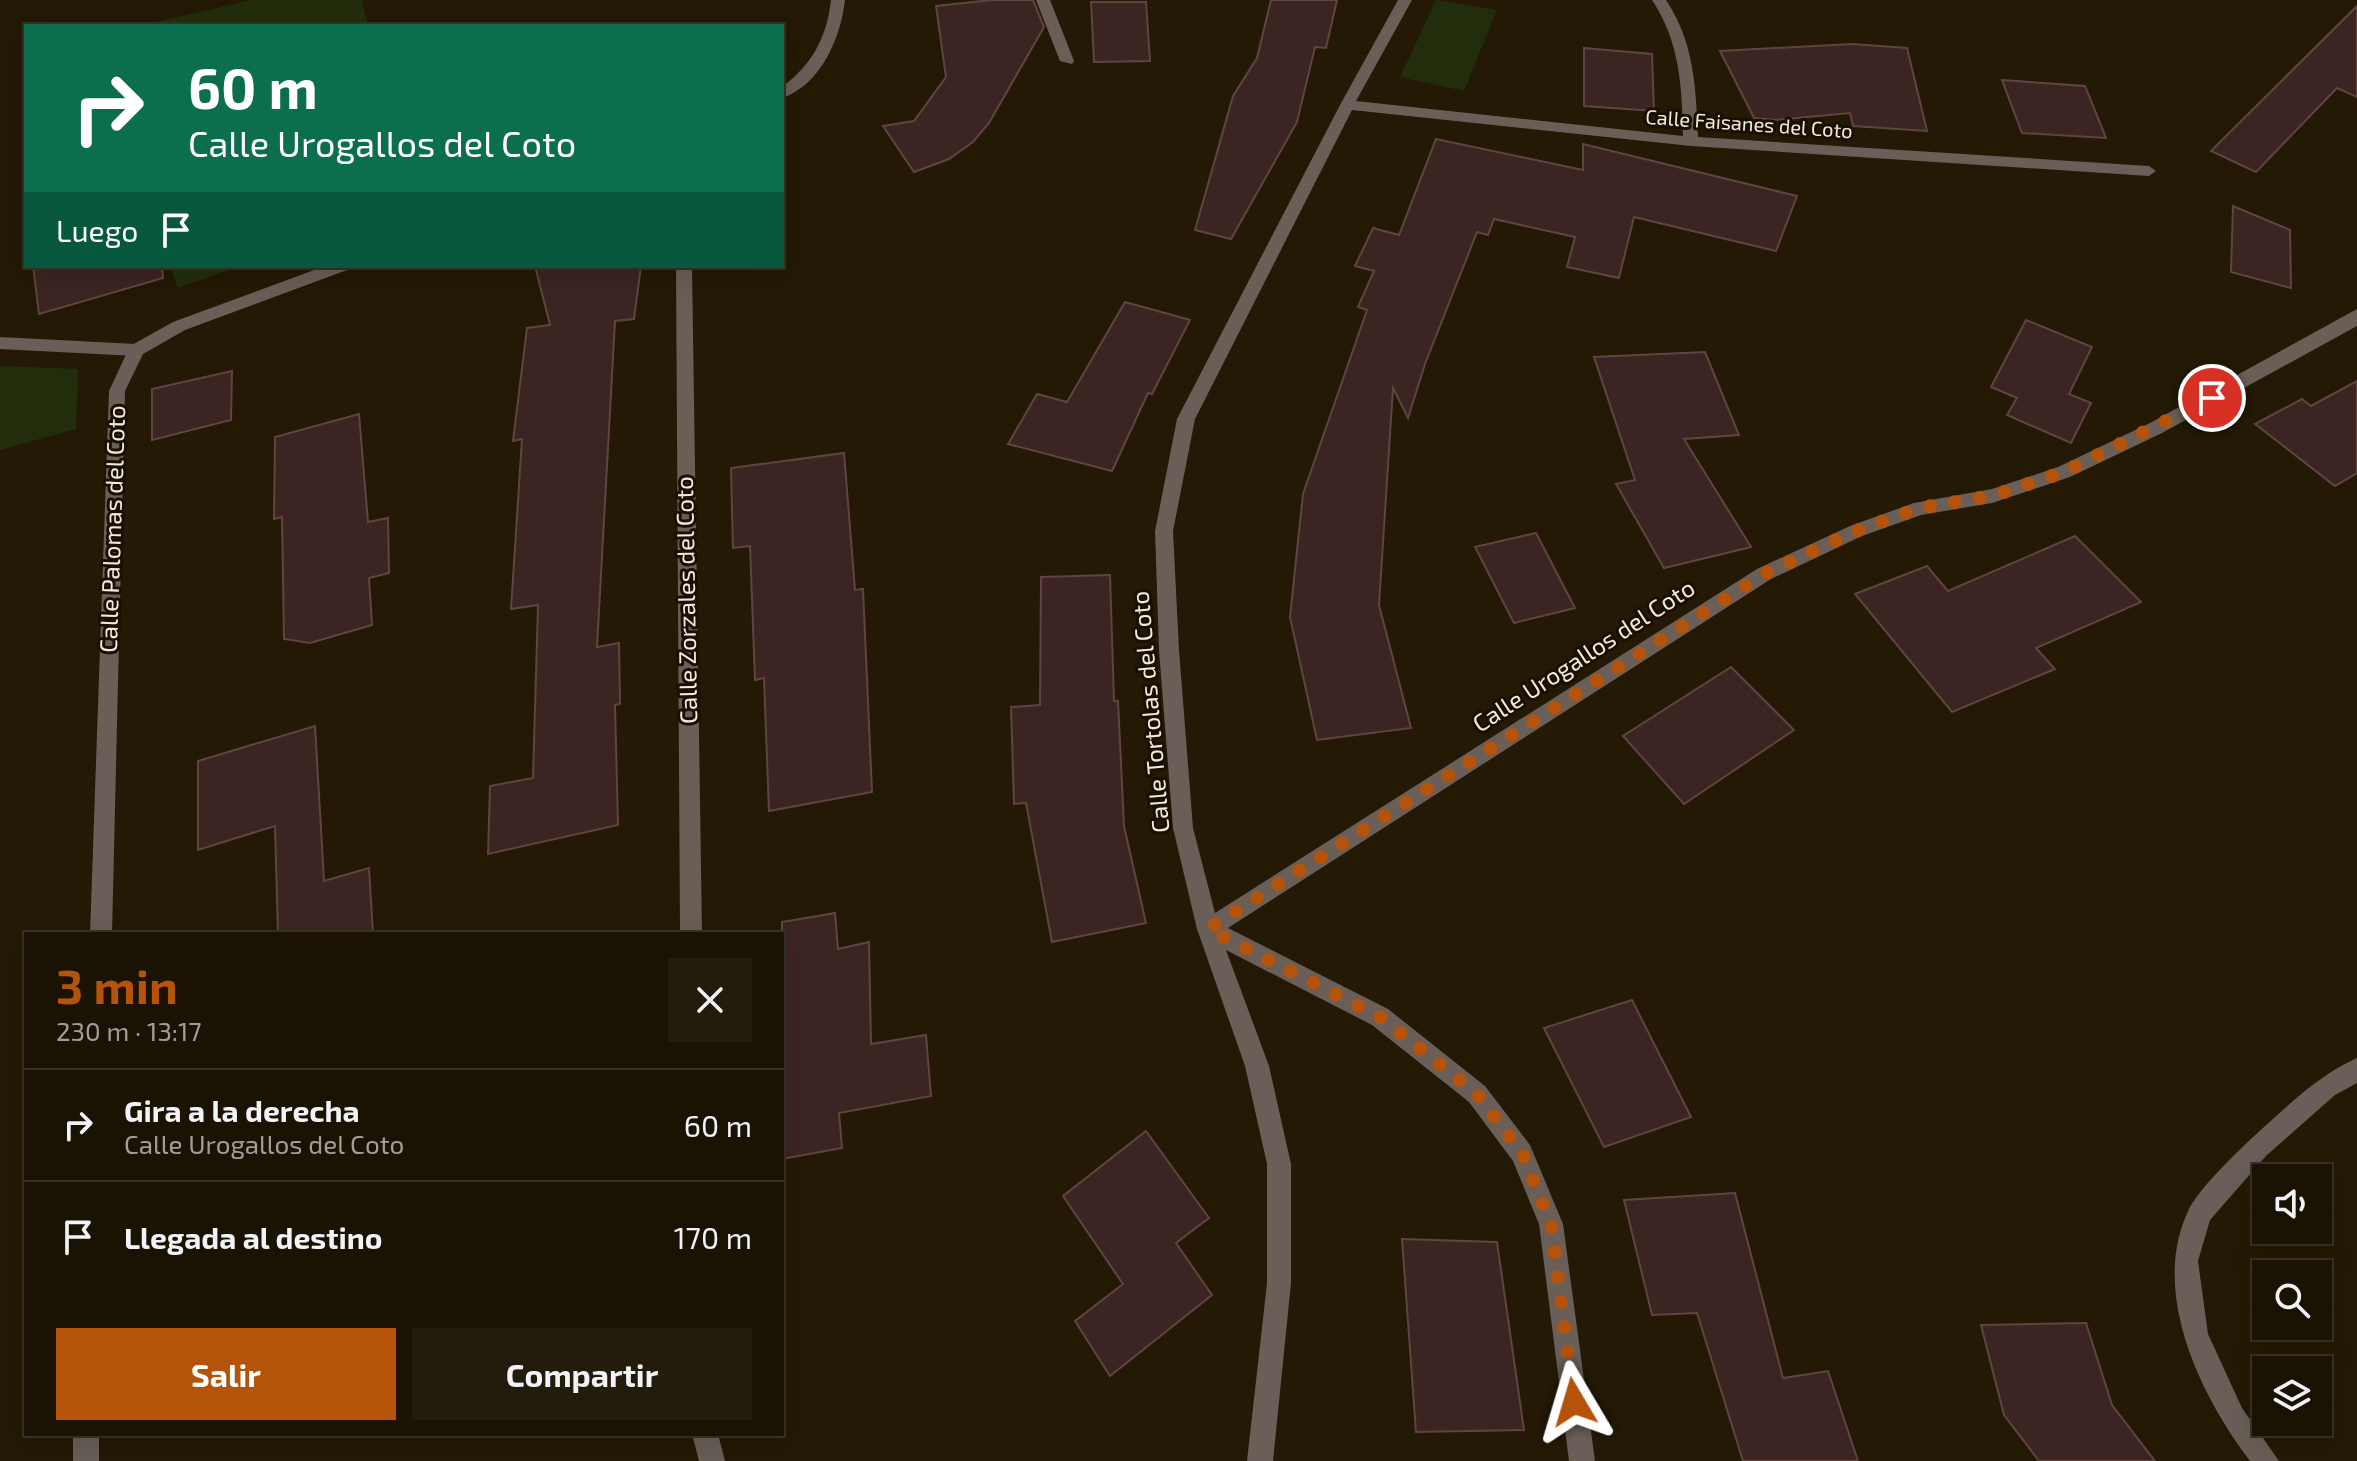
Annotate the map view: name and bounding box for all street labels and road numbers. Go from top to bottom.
street label: Calle Faisanes del Coto [1645,104,1853,142]
street label: Calle Palomas del Coto [93,405,130,653]
street label: Calle Zorzales del Coto [669,476,702,724]
street label: Calle Urogallos del Coto [1467,572,1700,737]
street label: Calle Tortolas del Coto [1124,590,1175,834]

